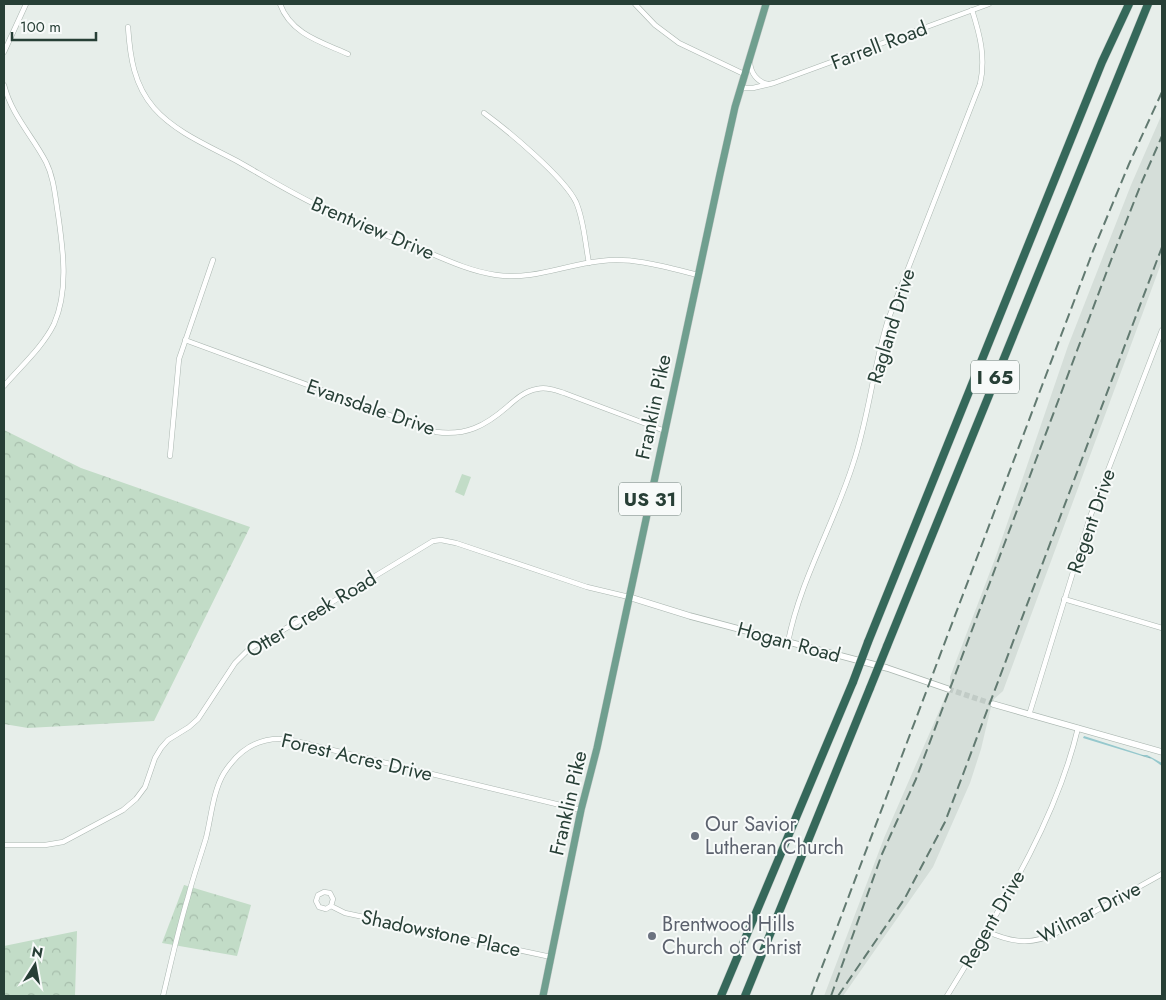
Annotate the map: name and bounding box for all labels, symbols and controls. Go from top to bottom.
scale bar [12,10,96,42]
street label: Farrell Road [827,14,932,77]
text: 100 m [20,16,61,38]
street label: Brentview Drive [307,189,439,267]
street label: Ragland Drive [860,265,923,387]
street label: Franklin Pike [628,352,679,462]
road number: I 65 [971,361,1019,394]
street label: Evansdale Drive [303,372,439,443]
street label: Regent Drive [1060,465,1123,577]
road number: US 31 [619,482,681,516]
street label: Otter Creek Road [241,564,382,665]
street label: Hogan Road [734,615,844,670]
street label: Forest Acres Drive [279,726,435,789]
street label: Franklin Pike [542,748,595,858]
place label: Our Savior Lutheran Church [705,810,844,862]
marker: Our Savior Lutheran Church [689,830,701,842]
street label: Regent Drive [953,865,1032,974]
street label: Wilmar Drive [1033,874,1146,951]
street label: Shadowstone Place [358,902,523,965]
place label: Brentwood Hills Church of Christ [662,910,801,962]
marker: Brentwood Hills Church of Christ [646,930,658,942]
north arrow [10,940,60,990]
text: N [30,941,45,963]

